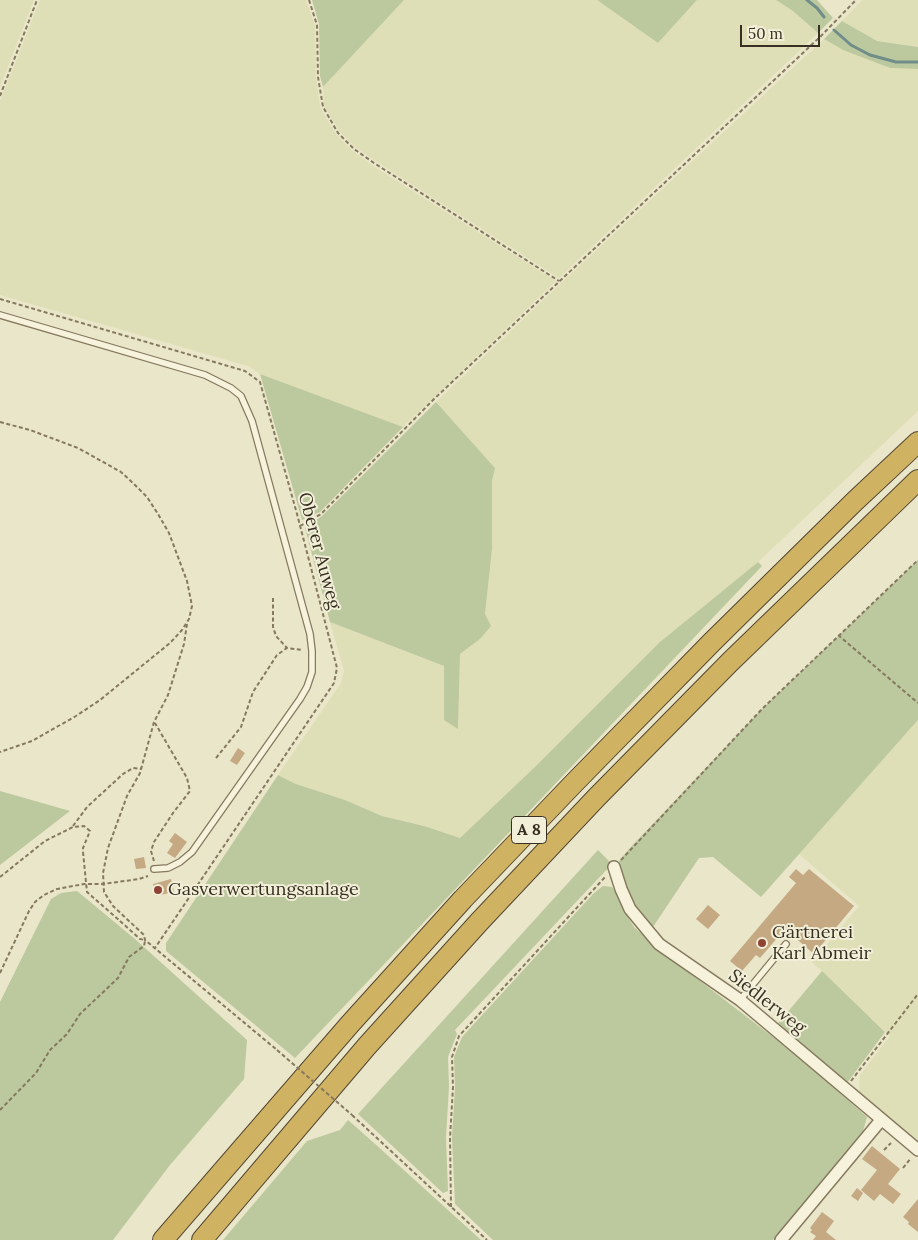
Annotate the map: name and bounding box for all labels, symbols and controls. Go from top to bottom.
scale bar [743,15,823,47]
text: 50 m [748,24,783,43]
street label: Oberer Auweg [293,490,345,612]
road number: A 8 [512,816,546,844]
place label: Gasverwertungsanlage [168,879,359,901]
marker: Gasverwertungsanlage [152,884,164,896]
place label: Gärtnerei Karl Abmeir [772,922,871,964]
marker: Gärtnerei Karl Abmeir [756,937,768,949]
street label: Siedlerweg [724,965,810,1039]

